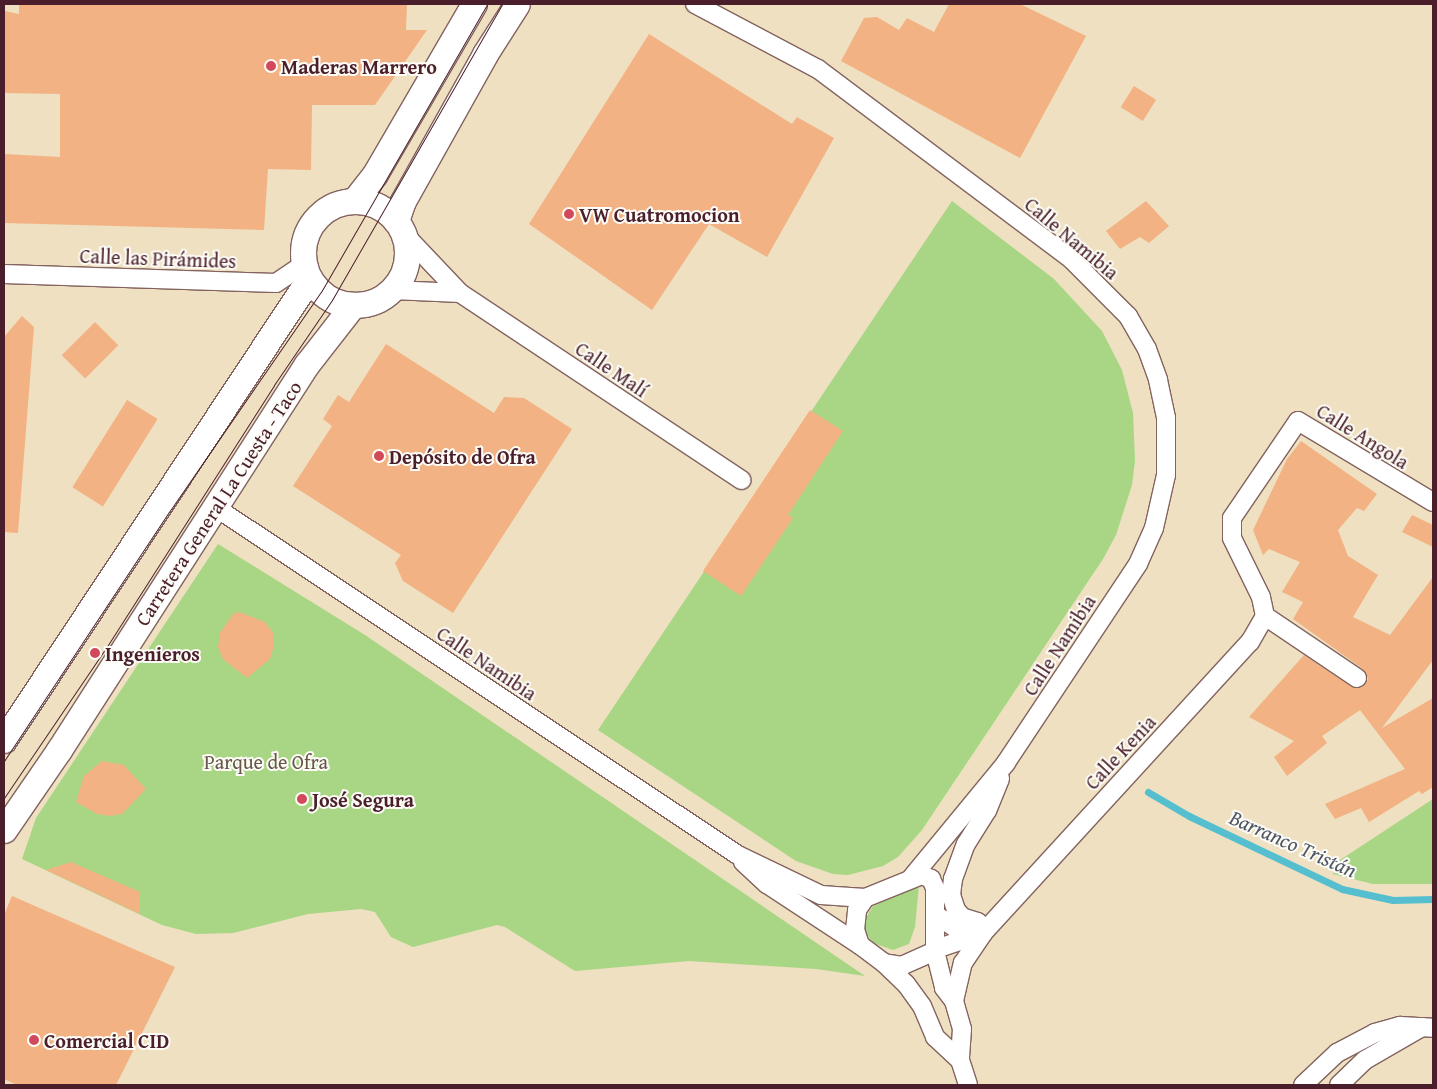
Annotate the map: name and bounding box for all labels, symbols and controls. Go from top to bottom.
place label: Maderas Marrero [281,54,437,78]
marker: Maderas Marrero [265,60,277,72]
street label: Calle Namibia [1020,192,1124,284]
place label: VW Cuatromocion [579,202,740,226]
marker: VW Cuatromocion [563,208,575,220]
street label: Calle las Pirámides [79,243,237,273]
street label: Calle Malí [571,336,653,402]
street label: Carretera General La Cuesta - Taco [130,376,306,630]
street label: Calle Angola [1313,398,1413,474]
place label: Depósito de Ofra [389,444,536,468]
marker: Depósito de Ofra [373,450,385,462]
street label: Calle Namibia [1018,590,1100,700]
street label: Calle Namibia [433,621,541,705]
place label: Ingenieros [105,641,200,665]
marker: Ingenieros [89,647,101,659]
street label: Calle Kenia [1080,710,1160,794]
park label: Parque de Ofra [204,749,328,773]
place label: José Segura [312,787,414,811]
marker: José Segura [296,793,308,805]
water label: Barranco Tristán [1226,805,1360,883]
place label: Comercial CID [44,1028,169,1052]
marker: Comercial CID [28,1034,40,1046]

